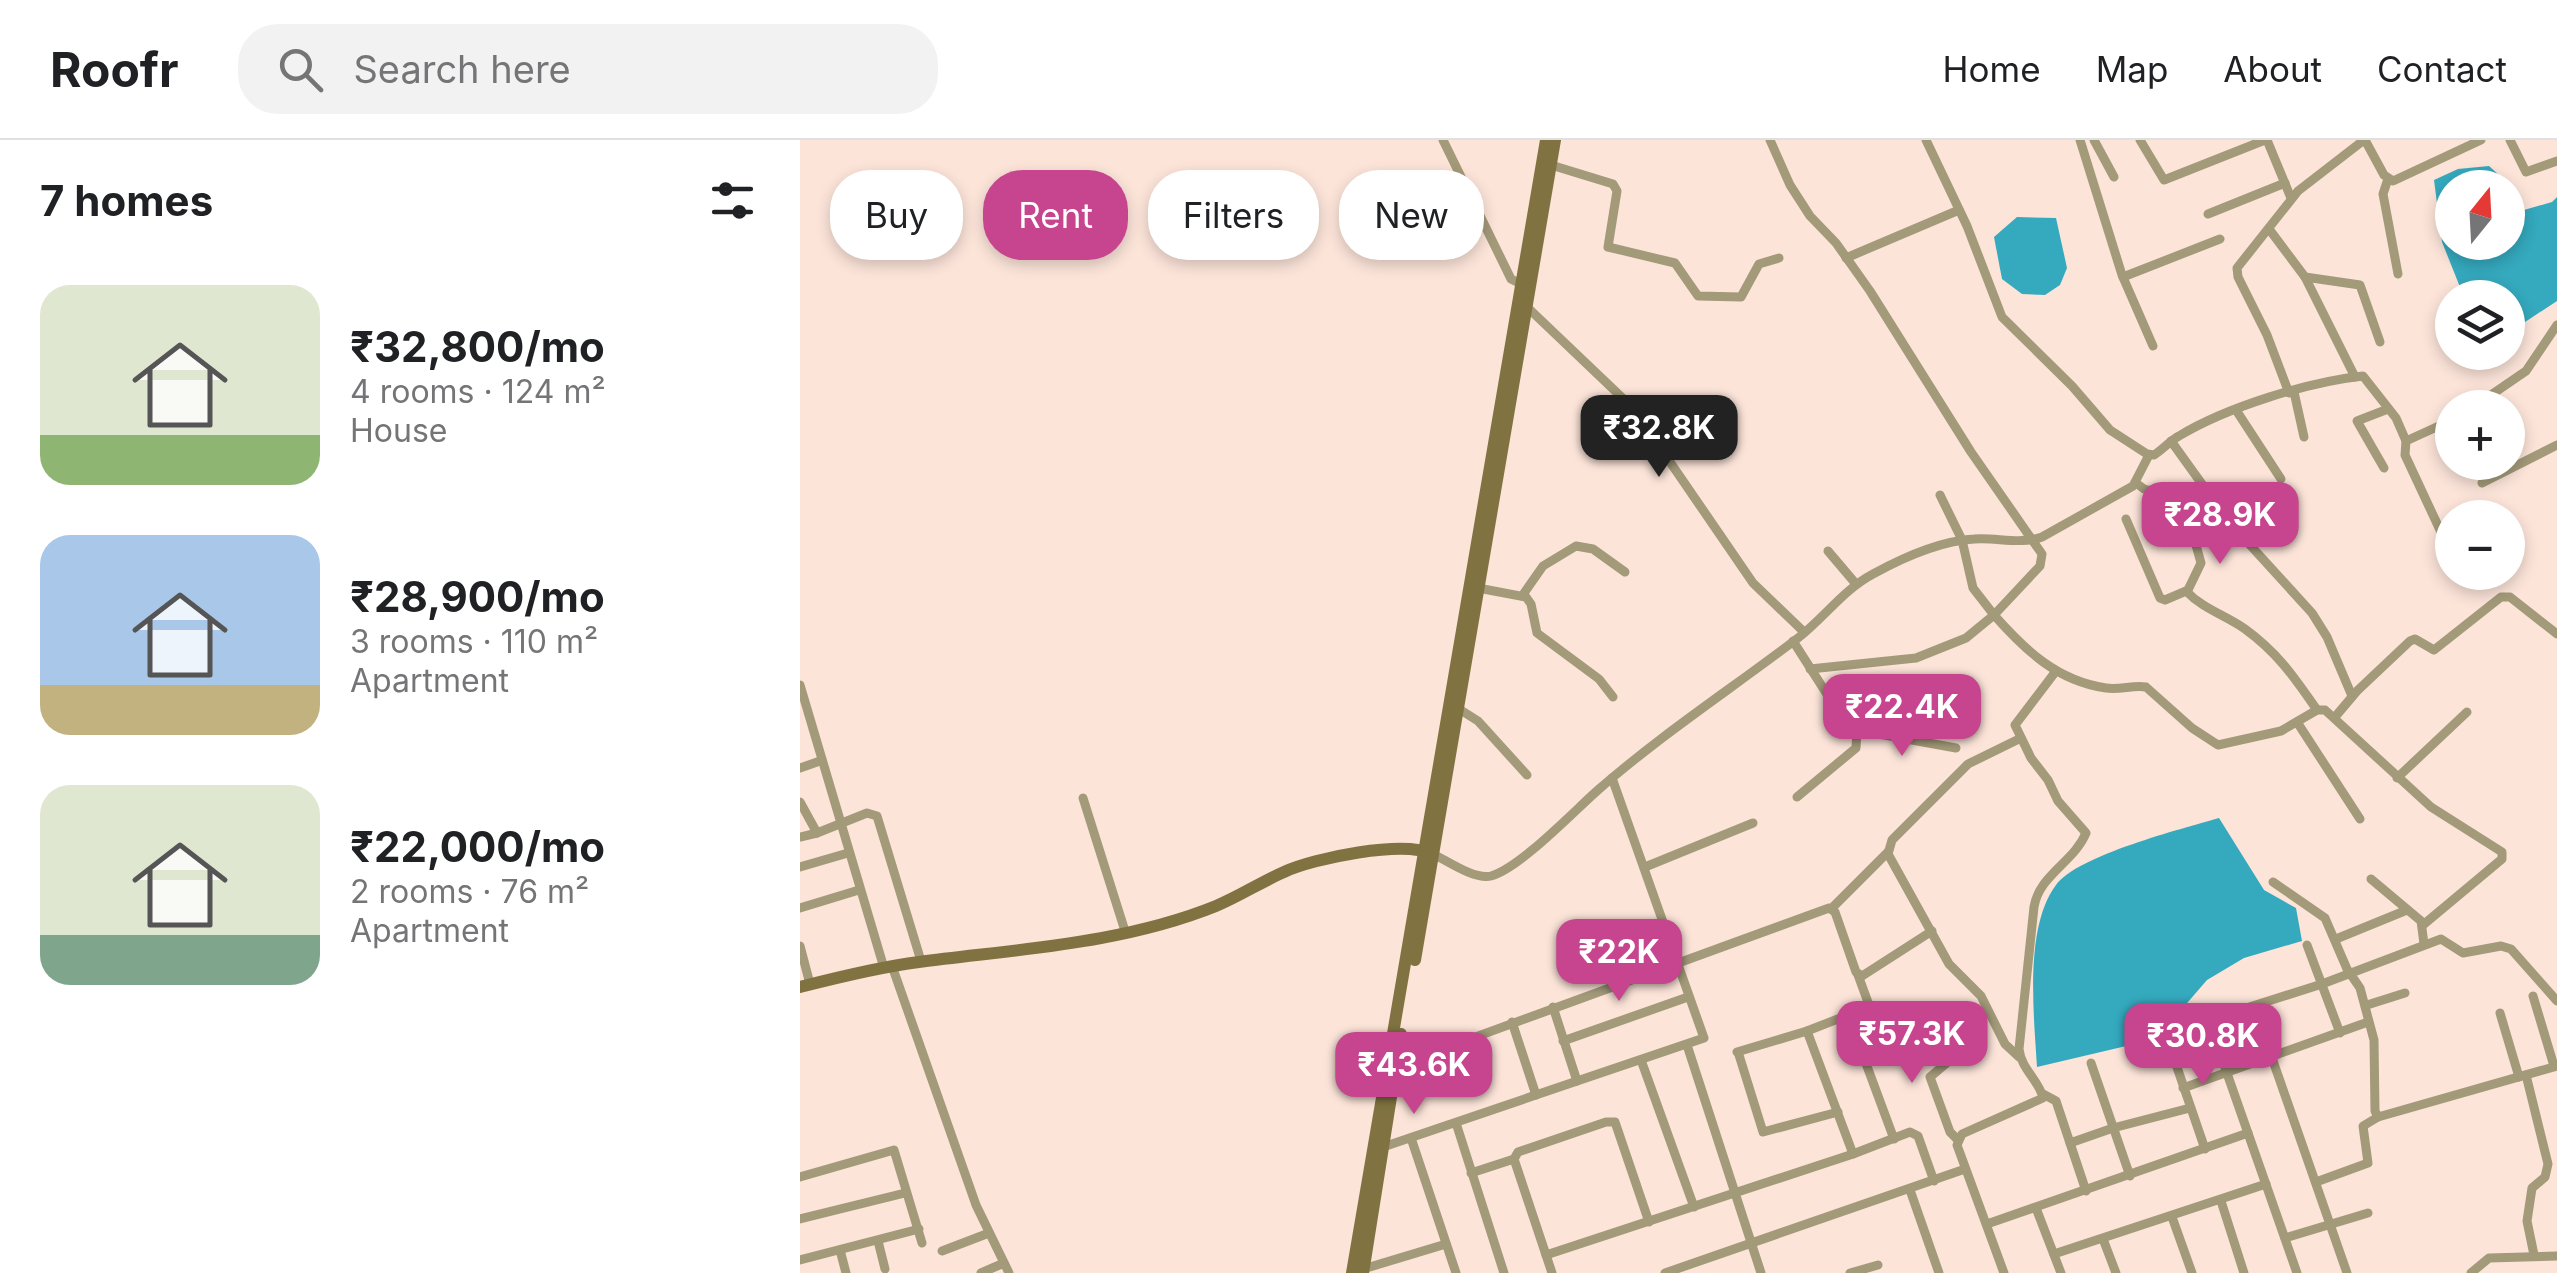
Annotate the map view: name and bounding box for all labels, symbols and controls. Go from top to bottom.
search box [238,24,938,114]
text: Roofr [50,40,178,99]
icon: search [273,42,328,97]
text: Search here [353,46,571,92]
text: Home [1943,48,2041,90]
text: Map [2096,48,2168,90]
text: About [2223,48,2322,90]
text: Contact [2377,48,2507,90]
chip: Buy [830,170,963,260]
chip: Rent [983,170,1128,260]
chip: Filters [1148,170,1319,260]
chip: New [1339,170,1484,260]
north arrow [2435,170,2525,260]
map controls [2435,170,2525,590]
icon: filters [705,173,760,228]
text: 7 homes [40,175,213,226]
button: layers [2435,280,2525,370]
text: ₹32,800/mo [350,321,605,372]
icon: home [120,325,240,445]
text: 4 rooms · 124 m² [350,372,606,411]
button: + [2435,390,2525,480]
pin: ₹32.8K [1578,395,1740,480]
text: ₹32.8K [1603,408,1715,447]
text: House [350,411,447,450]
pin: ₹28.9K [2139,482,2301,567]
text: ₹28.9K [2164,495,2276,534]
button: − [2435,500,2525,590]
text: ₹28,900/mo [350,571,605,622]
icon: home [120,575,240,695]
text: 3 rooms · 110 m² [350,622,598,661]
text: Apartment [350,661,509,700]
pin: ₹22.4K [1821,674,1983,759]
text: ₹22.4K [1845,687,1959,726]
text: ₹22,000/mo [350,821,605,872]
icon: home [120,825,240,945]
text: 2 rooms · 76 m² [350,872,589,911]
text: Apartment [350,911,509,950]
pin: ₹22K [1560,919,1678,1004]
text: ₹22K [1578,932,1660,971]
pin: ₹57.3K [1831,1001,1993,1086]
pin: ₹30.8K [2122,1003,2284,1088]
text: ₹57.3K [1859,1014,1965,1053]
text: ₹30.8K [2146,1016,2260,1055]
pin: ₹43.6K [1333,1032,1495,1117]
text: ₹43.6K [1357,1045,1471,1084]

